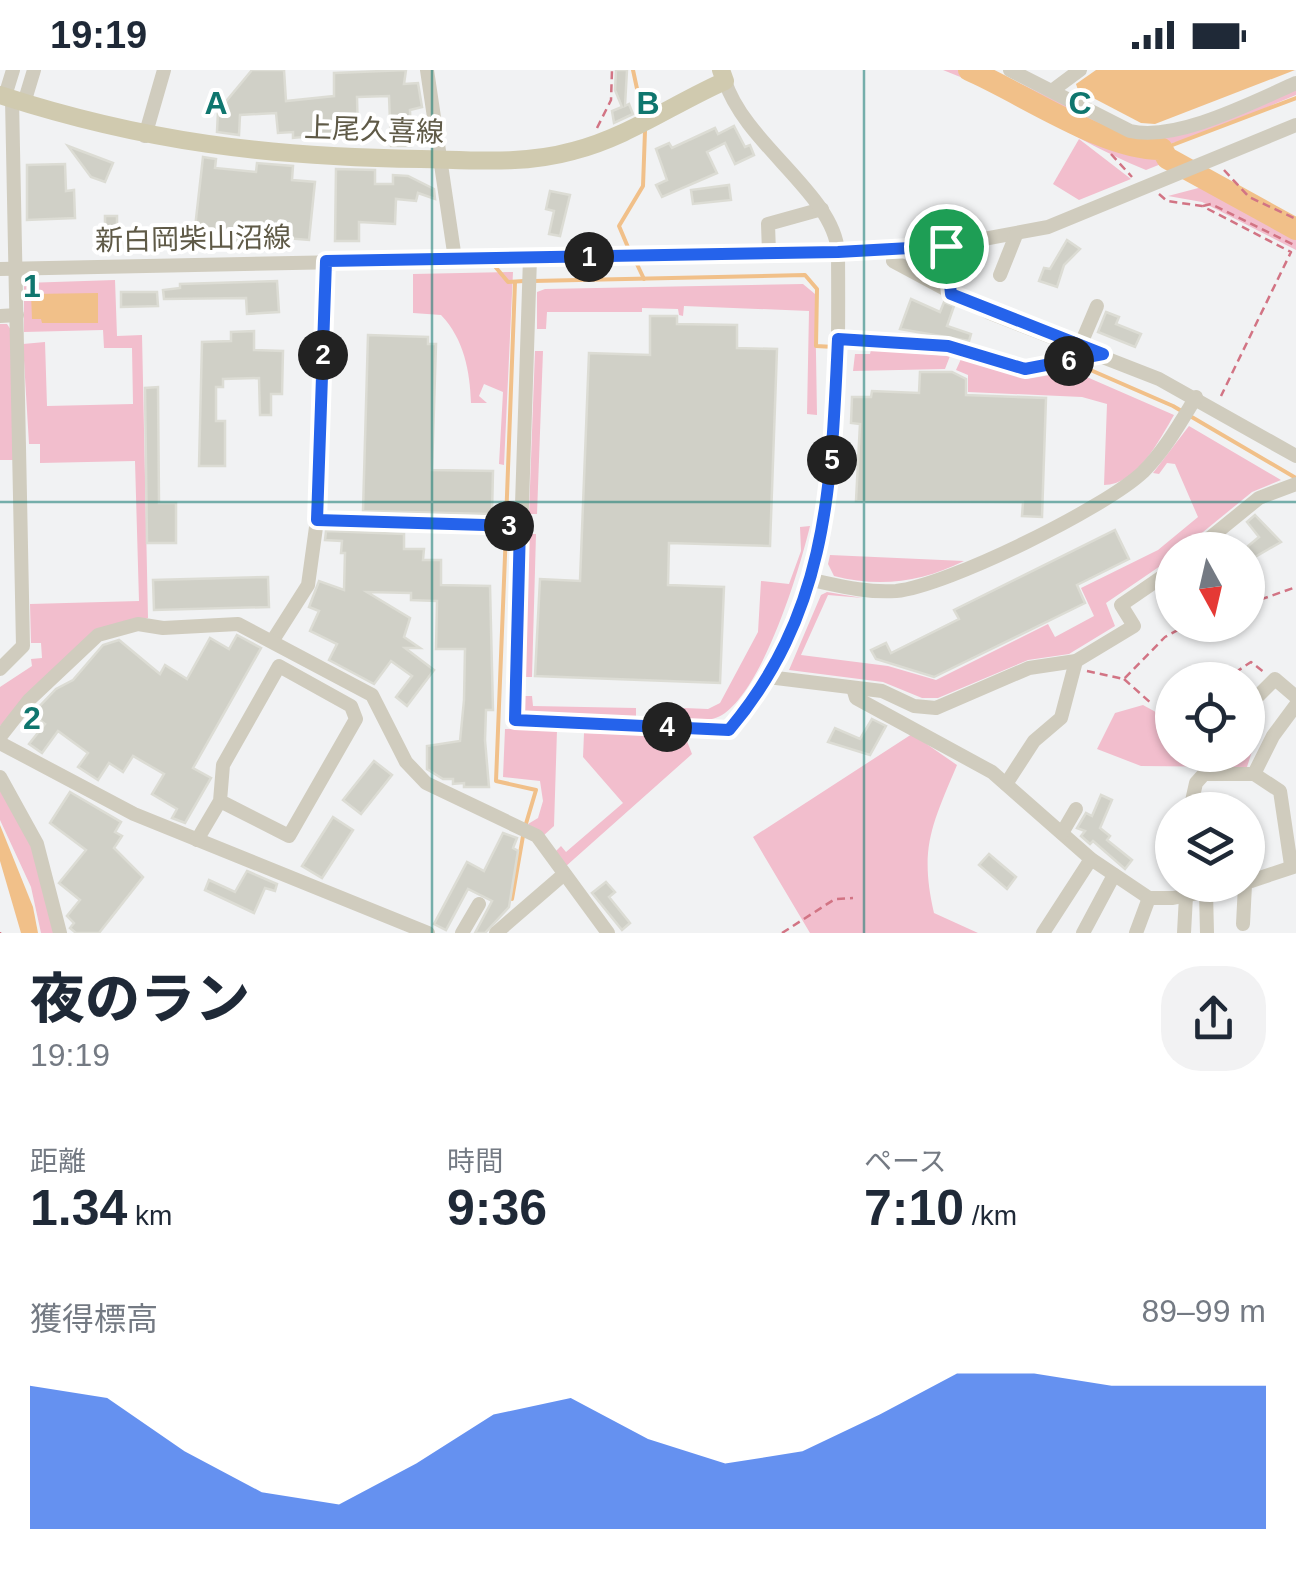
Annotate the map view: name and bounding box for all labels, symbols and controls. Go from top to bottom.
text: 19:19 [50,14,147,56]
text: A [204,85,228,121]
text: B [636,85,660,121]
text: C [1068,85,1092,121]
street label: 上尾久喜線 [303,112,445,148]
pin [904,204,989,289]
icon: arrive [919,219,974,274]
street label: 新白岡柴山沼線 [95,222,291,256]
pin: 1 [564,232,614,282]
text: 1 [581,241,597,272]
text: 1 [23,268,41,304]
pin: 2 [298,330,348,380]
pin: 6 [1044,336,1094,386]
text: 2 [315,339,331,370]
text: 6 [1061,345,1077,376]
pin: 5 [807,435,857,485]
text: 5 [824,444,840,475]
pin: 3 [484,501,534,551]
text: 3 [501,510,517,541]
north arrow [1155,532,1265,642]
map controls [1155,532,1265,902]
button: locate [1155,662,1265,772]
text: 2 [23,700,41,736]
pin: 4 [642,702,692,752]
text: 4 [659,711,675,742]
button: layers [1155,792,1265,902]
button: share [1161,966,1266,1071]
text: 夜のラン [30,968,250,1030]
text: 19:19 [30,1037,110,1073]
text: 距離 [30,1146,86,1177]
text: 時間 [447,1146,503,1177]
text: ペース [864,1146,947,1177]
text: 1.34 [30,1180,127,1236]
text: 9:36 [447,1180,547,1236]
text: 7:10 [864,1180,964,1236]
text: km [127,1200,172,1231]
text: /km [964,1200,1017,1231]
text: 89–99 m [1141,1293,1266,1329]
text: 獲得標高 [30,1301,158,1337]

